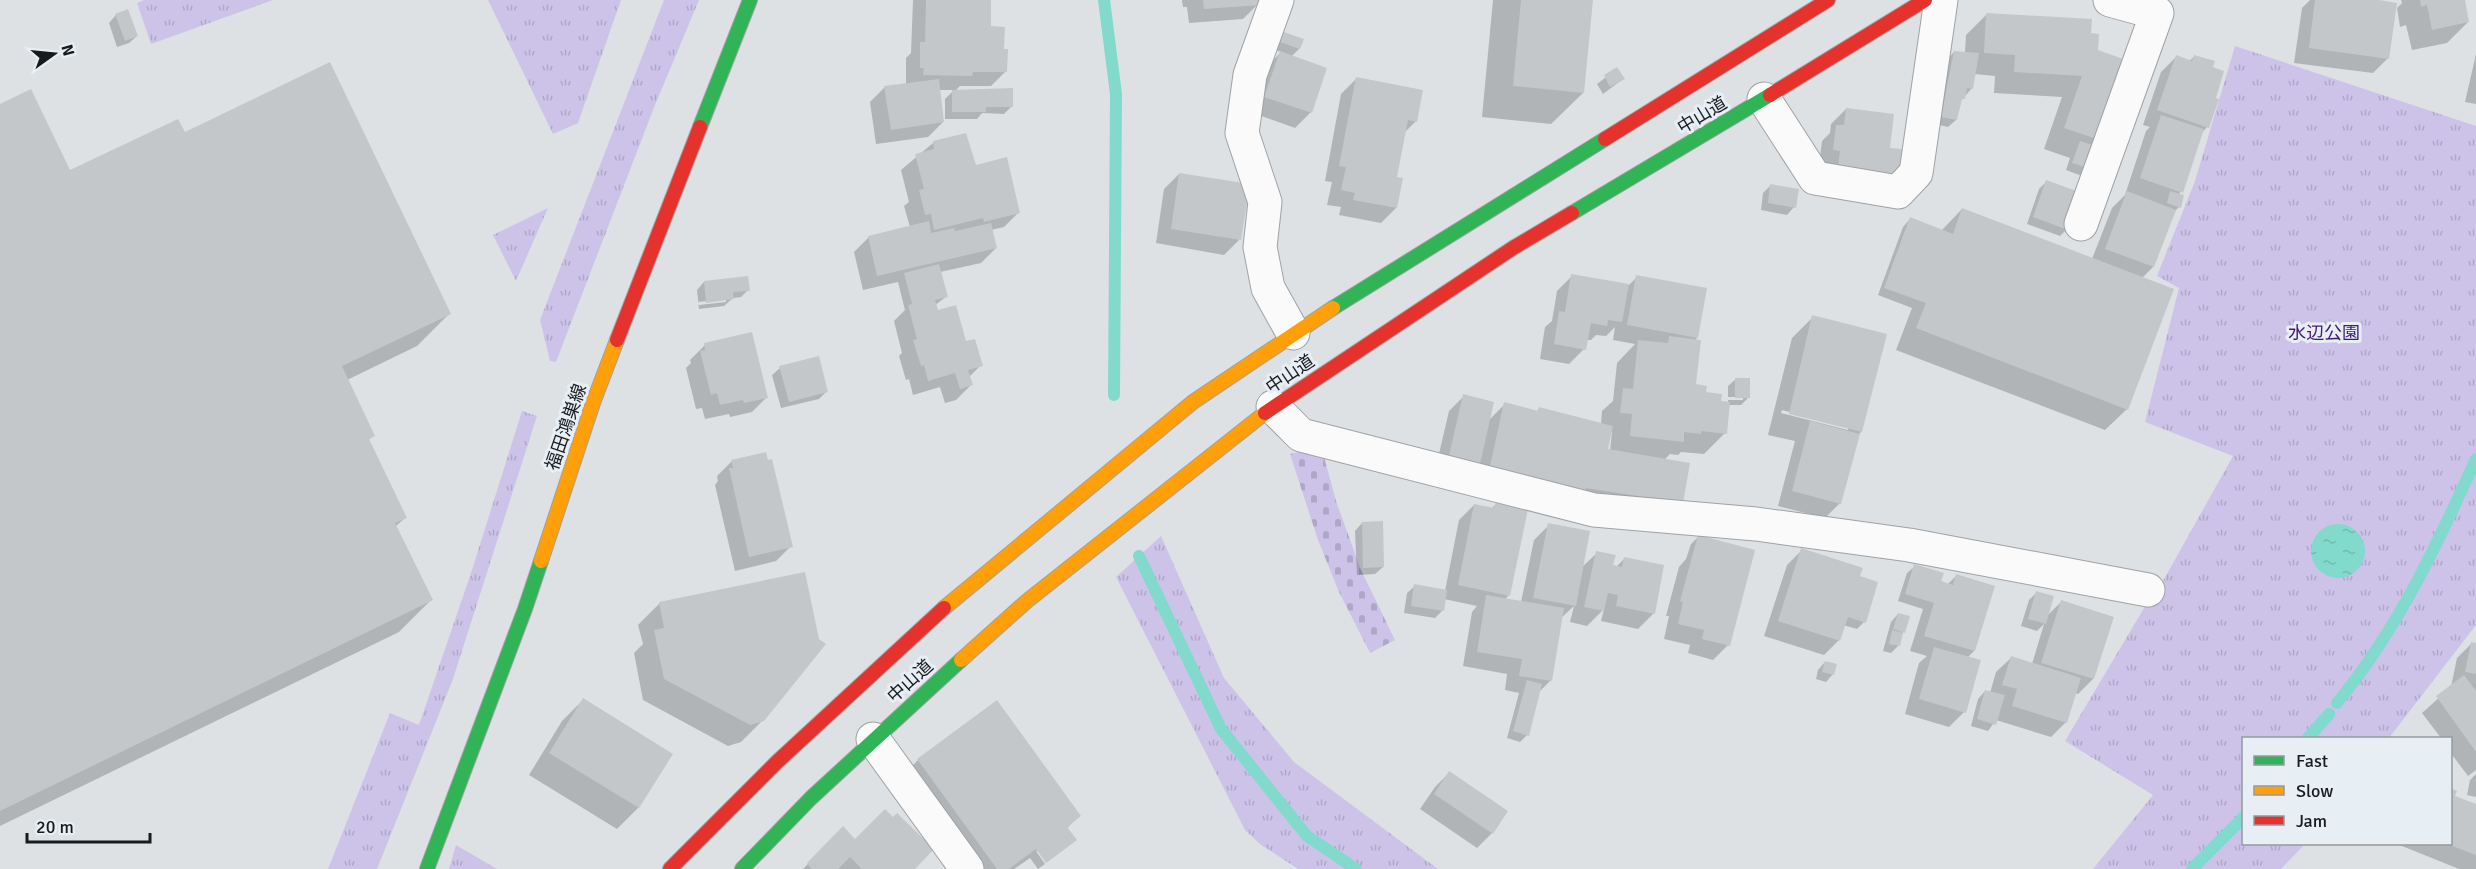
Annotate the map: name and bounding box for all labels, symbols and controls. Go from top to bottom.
north arrow [24,24,84,84]
text: N [56,42,79,58]
street label: 中山道 [1673,92,1731,138]
park label: 水辺公園 [2288,322,2360,344]
street label: 中山道 [1261,350,1319,398]
street label: 福田鴻巣線 [541,381,591,473]
street label: 中山道 [883,655,937,707]
legend [2242,737,2452,845]
text: Fast [2296,750,2328,772]
text: Slow [2296,780,2333,802]
scale bar [27,806,150,844]
text: Jam [2296,810,2327,832]
text: 20 m [36,816,74,838]

